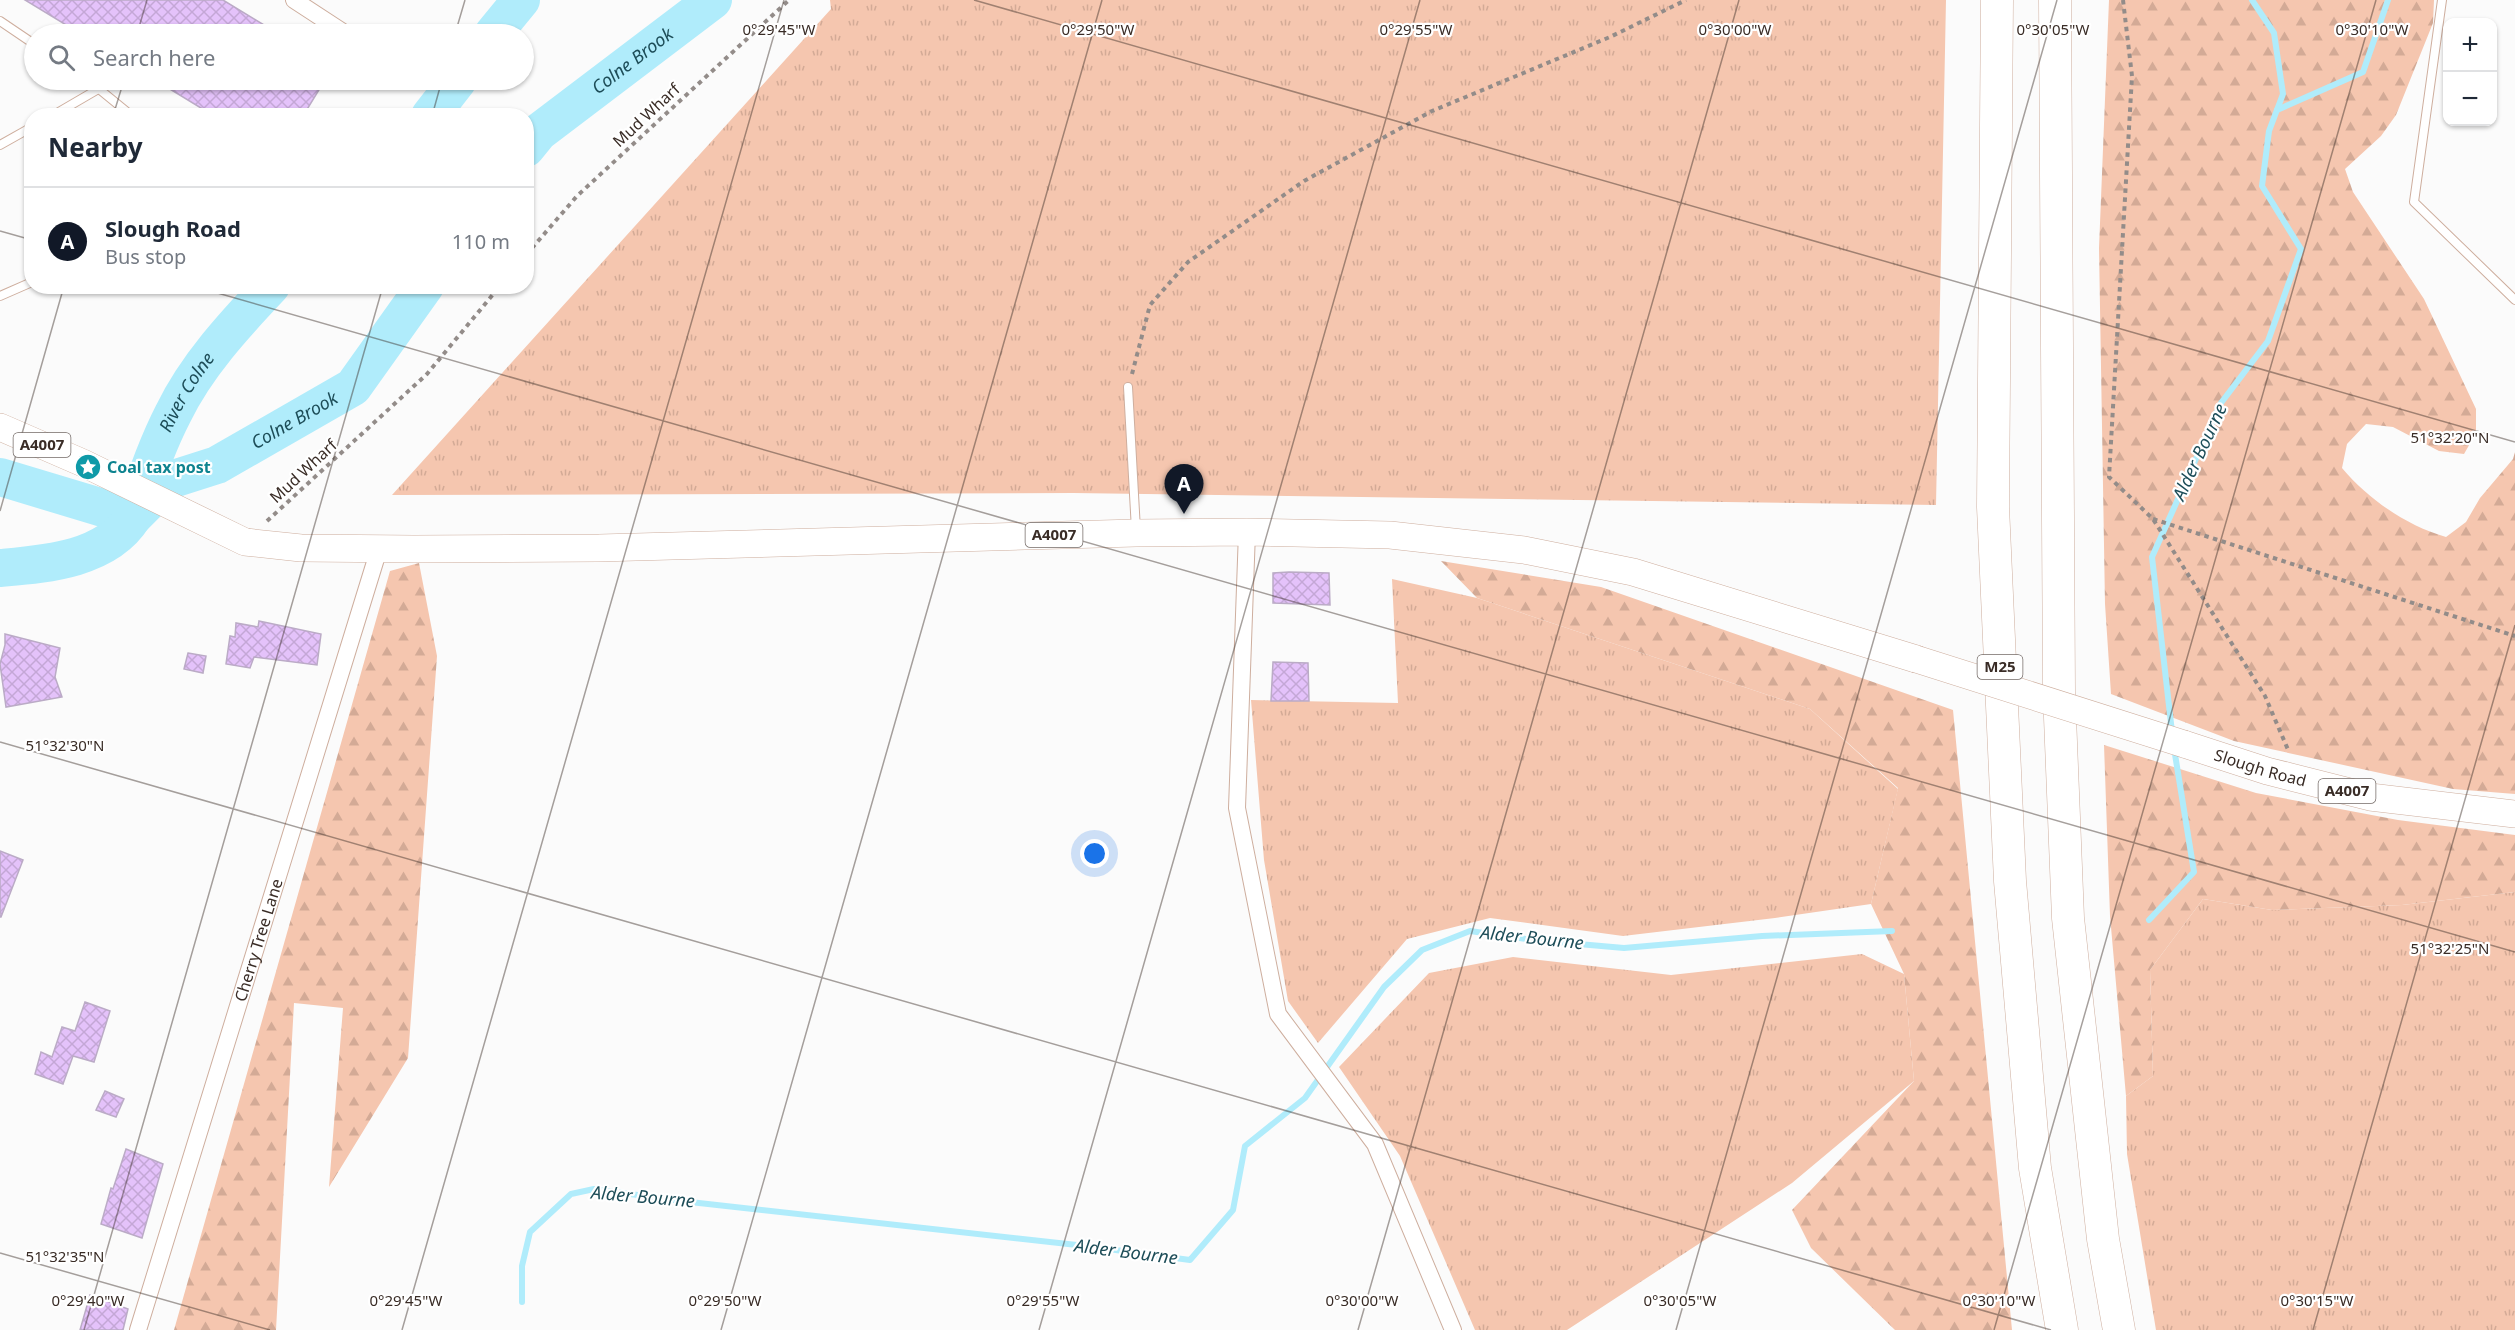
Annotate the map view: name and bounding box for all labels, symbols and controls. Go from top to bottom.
map controls [2443,18,2497,126]
button: + [2443,18,2497,72]
text: 0°29'45"W [742,19,816,39]
text: 0°29'50"W [1061,19,1135,39]
text: 0°29'55"W [1379,19,1453,39]
text: 0°30'00"W [1698,19,1772,39]
text: 0°30'05"W [2016,19,2090,39]
text: 0°30'10"W [2335,19,2409,39]
water label: Colne Brook [586,21,678,99]
search box [24,24,534,90]
icon: search [45,41,78,74]
text: Search here [93,42,215,72]
button: − [2443,72,2497,126]
street label: Mud Wharf [608,77,685,152]
text: Nearby [48,129,143,165]
text: Slough Road [105,213,241,243]
text: A [61,228,74,255]
text: 110 m [452,228,510,255]
text: Bus stop [105,243,186,270]
water label: River Colne [153,347,219,436]
water label: Colne Brook [246,385,343,454]
water label: Alder Bourne [2165,399,2232,506]
text: 51°32'20"N [2411,427,2489,447]
road number: A4007 [14,433,70,457]
street label: Mud Wharf [265,433,342,508]
place icon: Coal tax post [73,452,103,482]
place label: Coal tax post [107,456,211,478]
pin: A [1164,464,1204,514]
road number: A4007 [1026,523,1082,547]
road number: M25 [1978,655,2022,679]
text: 51°32'30"N [26,735,104,755]
street label: Slough Road [2212,744,2309,791]
road number: A4007 [2318,779,2376,803]
your location [1080,839,1109,868]
street label: Cherry Tree Lane [229,876,288,1004]
water label: Alder Bourne [1477,919,1585,954]
text: 51°32'25"N [2411,938,2489,958]
water label: Alder Bourne [588,1179,696,1212]
water label: Alder Bourne [1071,1233,1179,1269]
text: 51°32'35"N [26,1246,104,1266]
text: 0°29'40"W [51,1290,125,1310]
text: 0°29'45"W [369,1290,443,1310]
text: 0°29'50"W [688,1290,762,1310]
text: 0°29'55"W [1006,1290,1080,1310]
text: 0°30'00"W [1325,1290,1399,1310]
text: 0°30'05"W [1643,1290,1717,1310]
text: 0°30'10"W [1962,1290,2036,1310]
text: 0°30'15"W [2280,1290,2354,1310]

